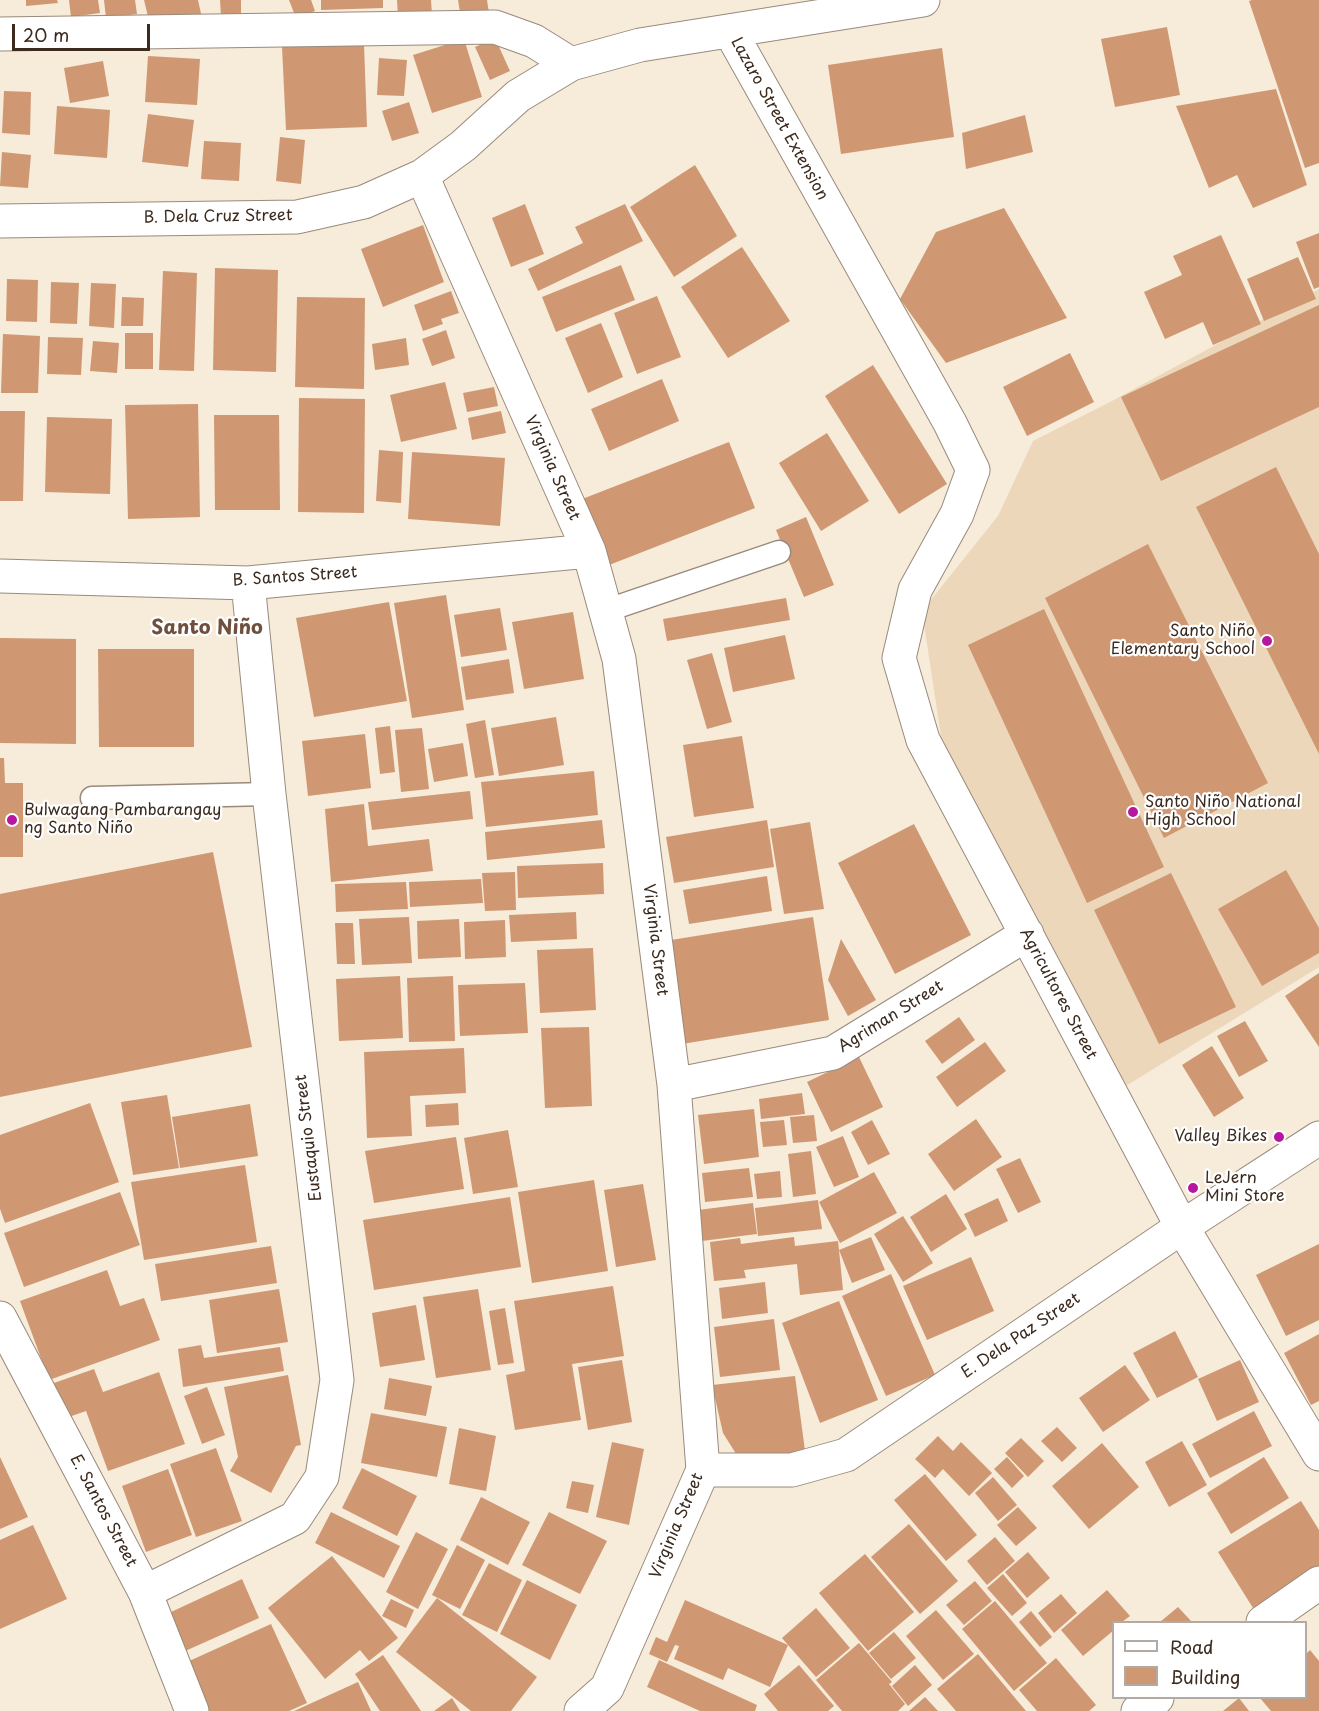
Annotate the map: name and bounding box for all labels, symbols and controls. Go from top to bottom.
scale bar [15,12,153,50]
text: 20 m [23,21,69,48]
street label: Lazaro Street Extension [726,34,832,204]
street label: B. Dela Cruz Street [143,206,293,228]
street label: Virginia Street [520,413,584,523]
street label: B. Santos Street [232,563,358,591]
district label: Santo Niño [151,616,263,640]
place label: Santo Niño Elementary School [1111,622,1255,660]
marker: Santo Niño Elementary School [1260,634,1274,648]
place label: Santo Niño National High School [1145,793,1301,831]
place label: Bulwagang Pambarangay ng Santo Niño [24,801,221,839]
marker: Santo Niño National High School [1126,805,1140,819]
marker: Bulwagang Pambarangay ng Santo Niño [5,813,19,827]
street label: Virginia Street [639,883,671,997]
street label: Agricultores Street [1015,925,1101,1063]
street label: Agriman Street [835,977,947,1057]
street label: Eustaquio Street [292,1073,326,1203]
place label: Valley Bikes [1174,1127,1267,1147]
marker: Valley Bikes [1272,1130,1286,1144]
place label: LeJern Mini Store [1205,1169,1284,1207]
marker: LeJern Mini Store [1186,1181,1200,1195]
street label: E. Dela Paz Street [958,1289,1084,1383]
street label: E. Santos Street [65,1452,141,1570]
street label: Virginia Street [646,1470,708,1582]
legend [1112,1621,1307,1699]
text: Road [1170,1633,1214,1660]
text: Building [1170,1663,1240,1690]

